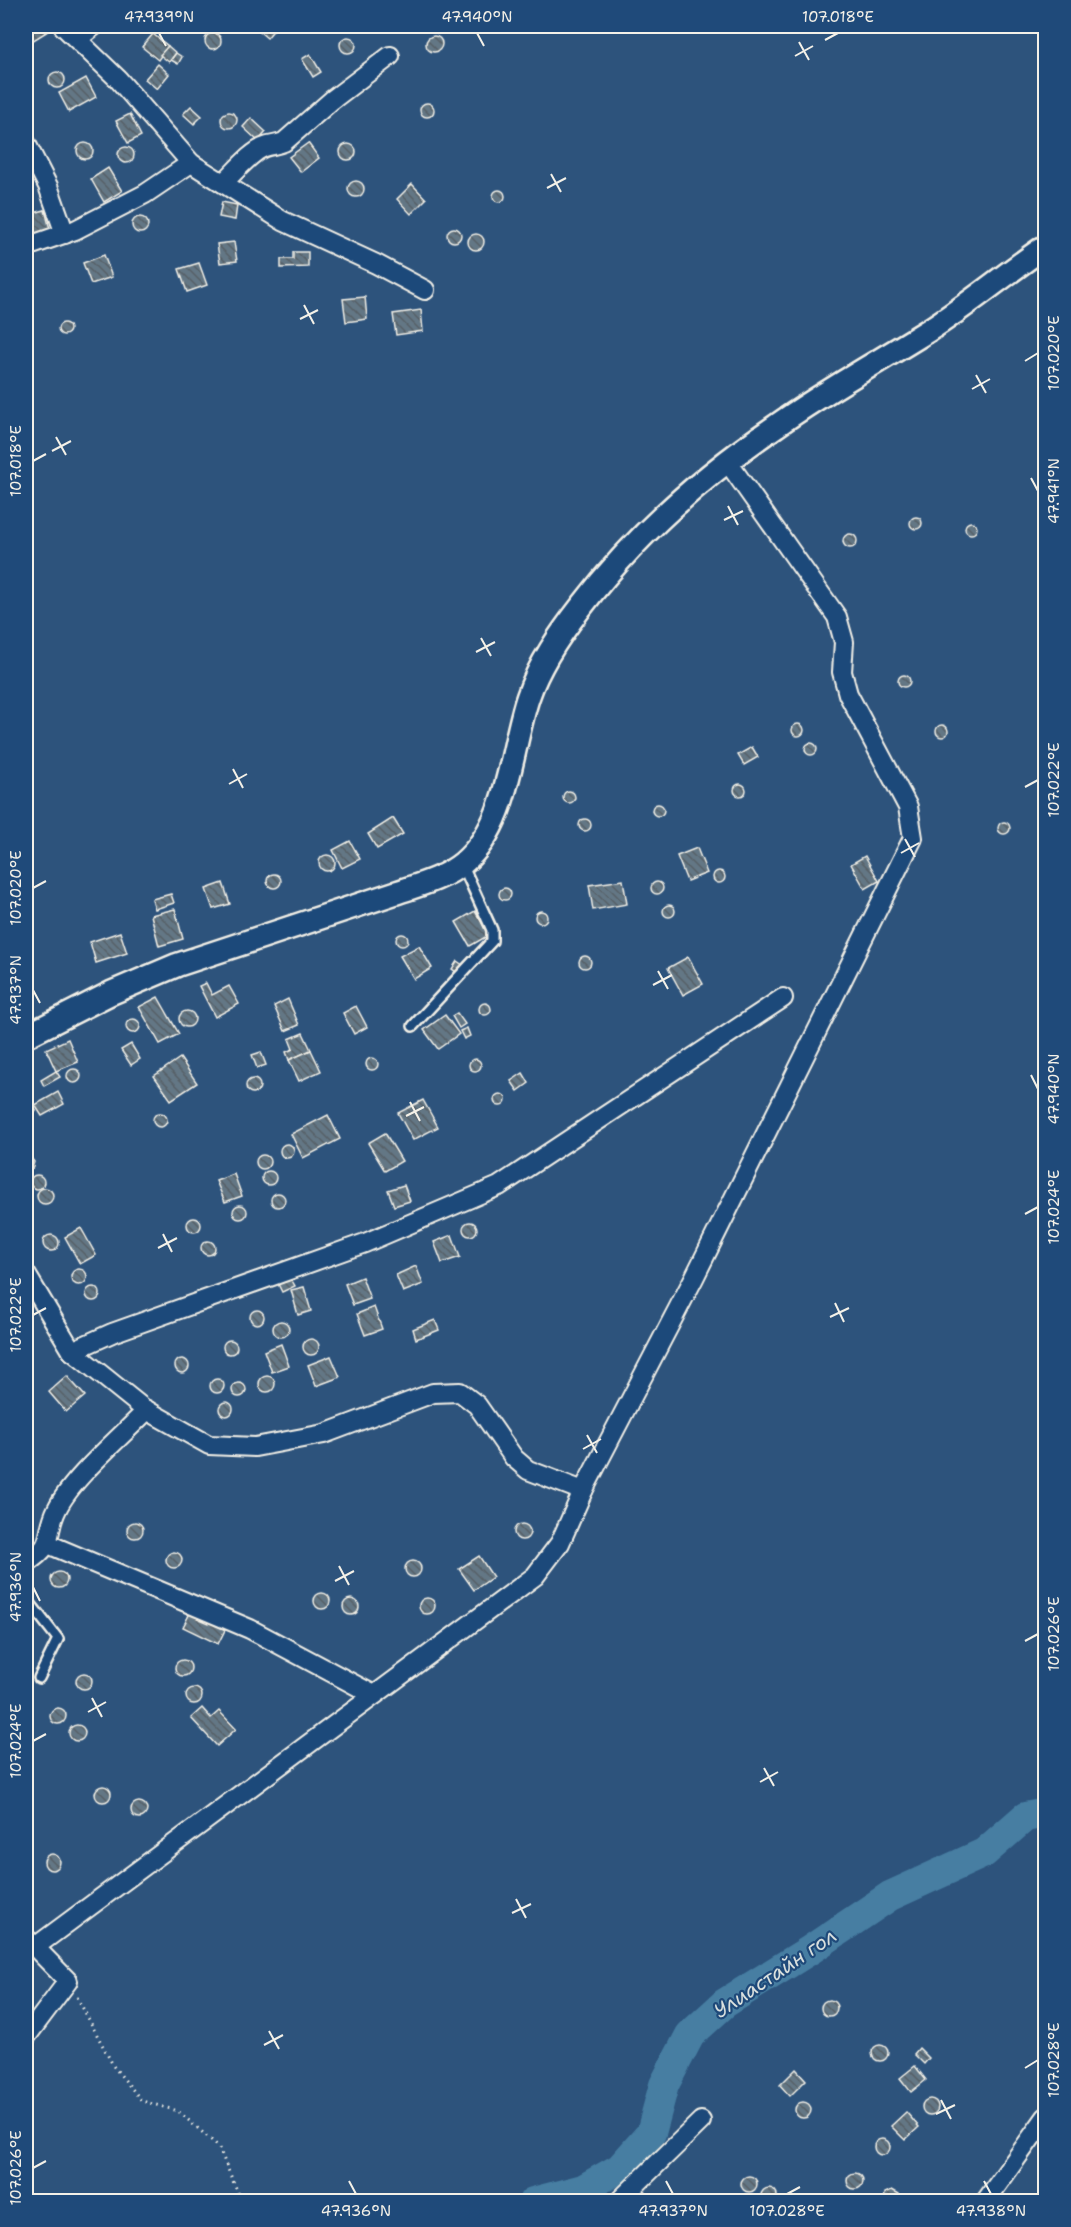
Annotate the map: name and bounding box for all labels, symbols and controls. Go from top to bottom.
text: 47.939°N [124,7,194,27]
text: 47.940°N [442,7,512,27]
text: 107.018°E [802,7,874,27]
text: 107.020°E [1044,315,1064,391]
text: 107.018°E [6,425,26,497]
text: 47.941°N [1044,458,1064,524]
text: 107.022°E [1044,742,1064,818]
text: 107.020°E [6,850,26,926]
text: 47.937°N [6,955,26,1025]
text: 47.940°N [1044,1054,1064,1124]
text: 107.024°E [1044,1170,1064,1244]
text: 107.022°E [6,1277,26,1353]
text: 47.936°N [6,1552,26,1622]
text: 107.026°E [1044,1596,1064,1672]
text: 107.024°E [6,1704,26,1778]
water label: Улиастайн гол [709,1922,841,2024]
text: 107.028°E [1044,2022,1064,2098]
text: 107.026°E [6,2130,26,2206]
text: 47.936°N [321,2201,391,2221]
text: 47.937°N [638,2201,708,2221]
text: 107.028°E [749,2201,825,2221]
text: 47.938°N [956,2201,1026,2221]

